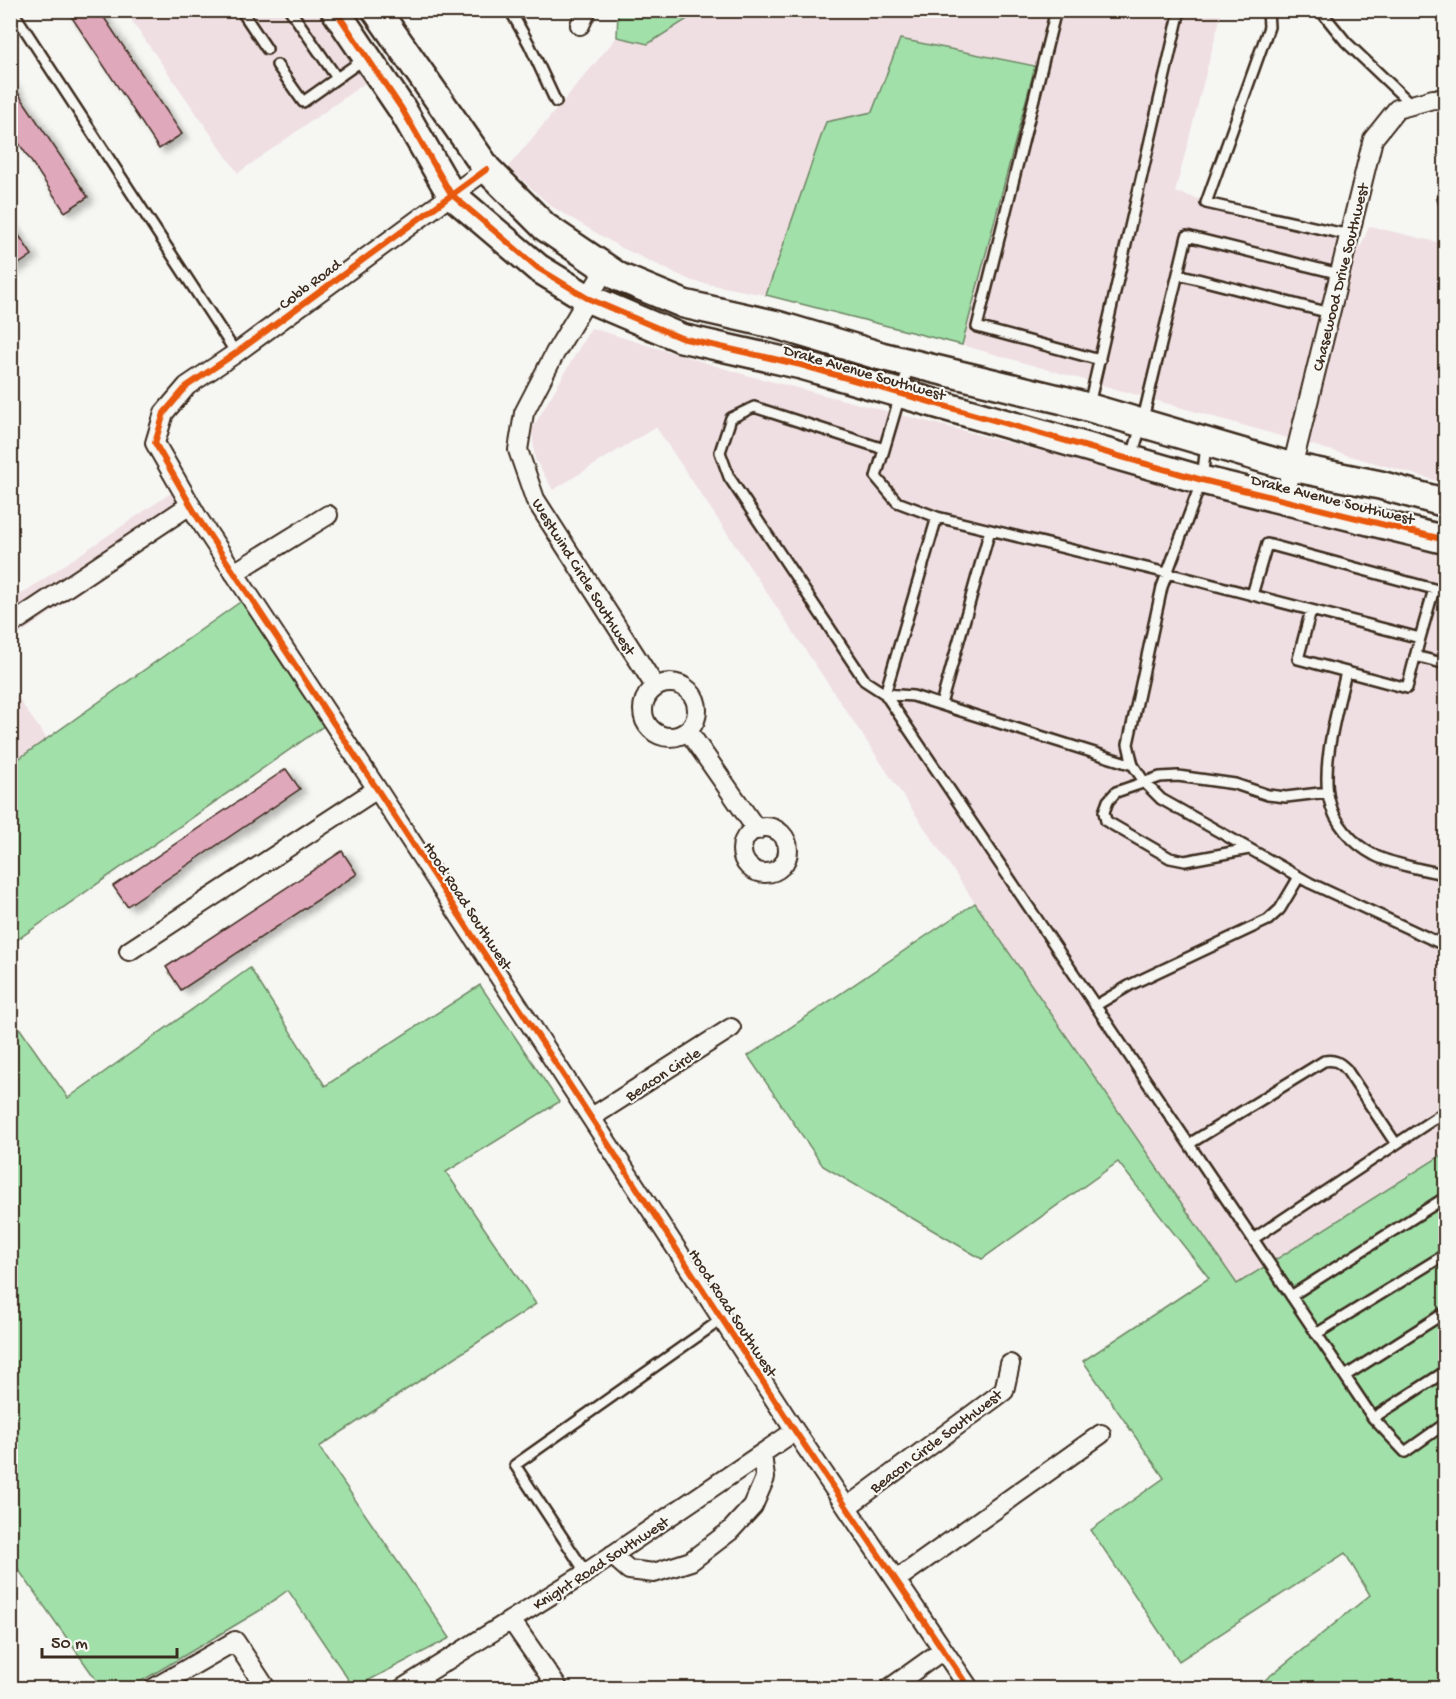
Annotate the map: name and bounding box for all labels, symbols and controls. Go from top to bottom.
street label: Chasewood Drive Southwest [1310,181,1375,374]
street label: Cobb Road [276,255,347,315]
street label: Drake Avenue Southwest [780,342,949,407]
street label: Drake Avenue Southwest [1248,472,1417,531]
street label: Westwind Circle Southwest [526,496,639,661]
street label: Hood Road Southwest [418,839,515,976]
street label: Beacon Circle [622,1044,706,1108]
street label: Hood Road Southwest [683,1246,780,1383]
street label: Beacon Circle Southwest [866,1386,1008,1499]
street label: Knight Road Southwest [530,1513,675,1616]
scale bar [42,1621,177,1659]
text: 50 m [51,1634,88,1655]

